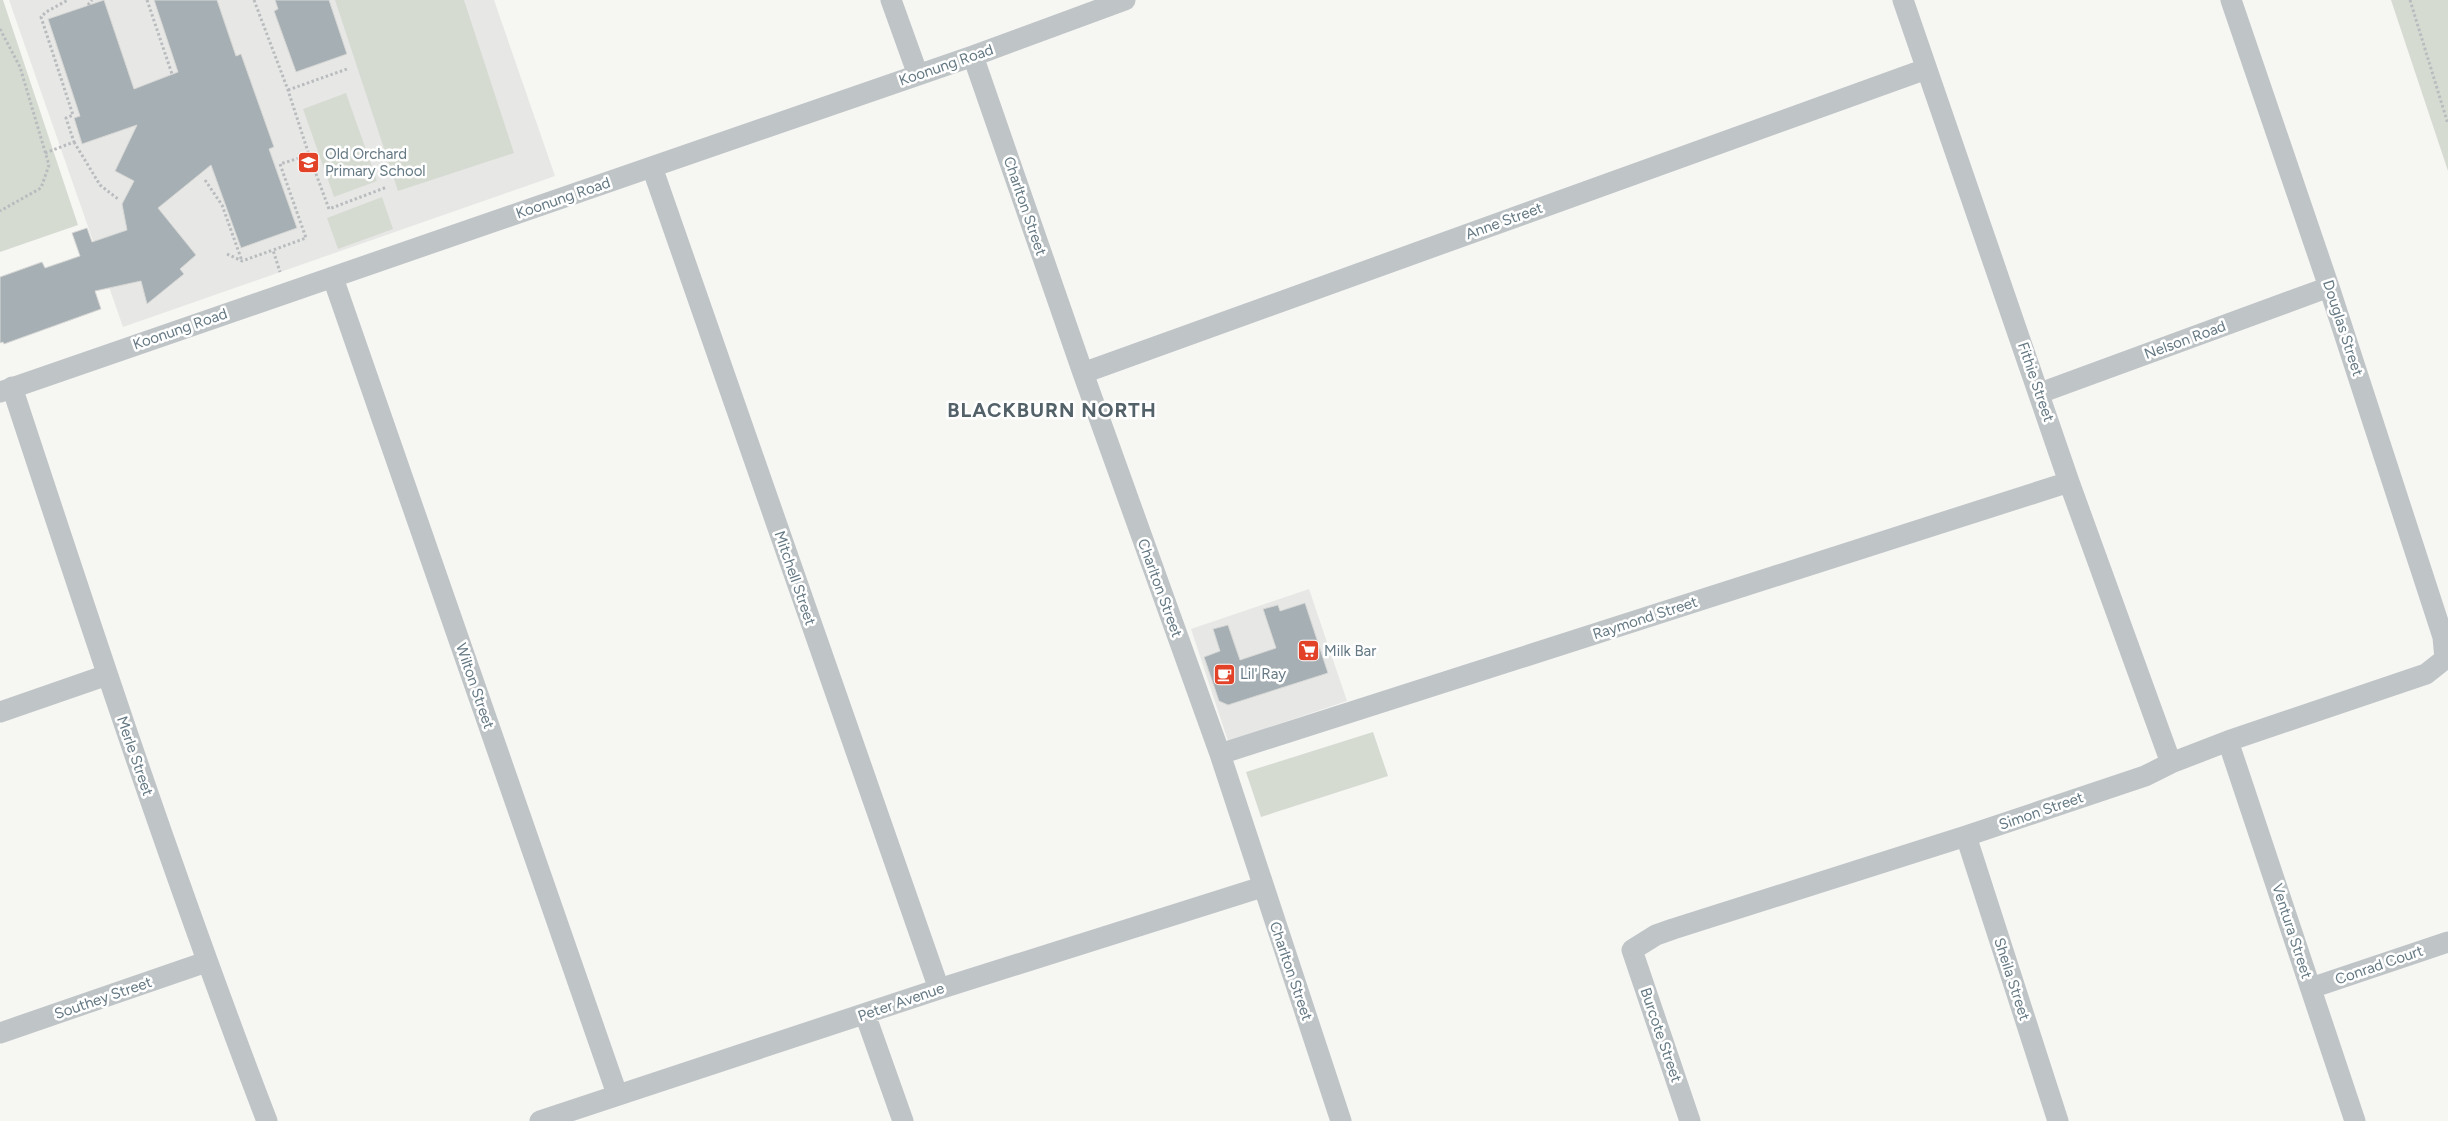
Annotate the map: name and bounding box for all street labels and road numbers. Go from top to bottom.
street label: Koonung Road [896,40,996,90]
street label: Charlton Street [1000,154,1050,258]
street label: Koonung Road [513,173,613,223]
street label: Anne Street [1463,199,1545,243]
street label: Douglas Street [2319,278,2367,379]
street label: Koonung Road [130,304,230,354]
street label: Nelson Road [2142,317,2228,363]
street label: Fithie Street [2014,340,2058,424]
street label: Mitchell Street [770,528,820,628]
street label: Charlton Street [1134,536,1186,640]
street label: Raymond Street [1590,592,1700,643]
street label: Wilton Street [452,641,498,732]
street label: Merle Street [113,714,157,799]
street label: Simon Street [1996,788,2086,834]
street label: Ventura Street [2268,881,2316,981]
street label: Charlton Street [1266,919,1316,1023]
street label: Sheila Street [1990,935,2034,1023]
street label: Conrad Court [2333,941,2426,988]
street label: Southey Street [52,973,154,1023]
street label: Peter Avenue [855,979,947,1025]
street label: Burcote Street [1636,985,1686,1085]

